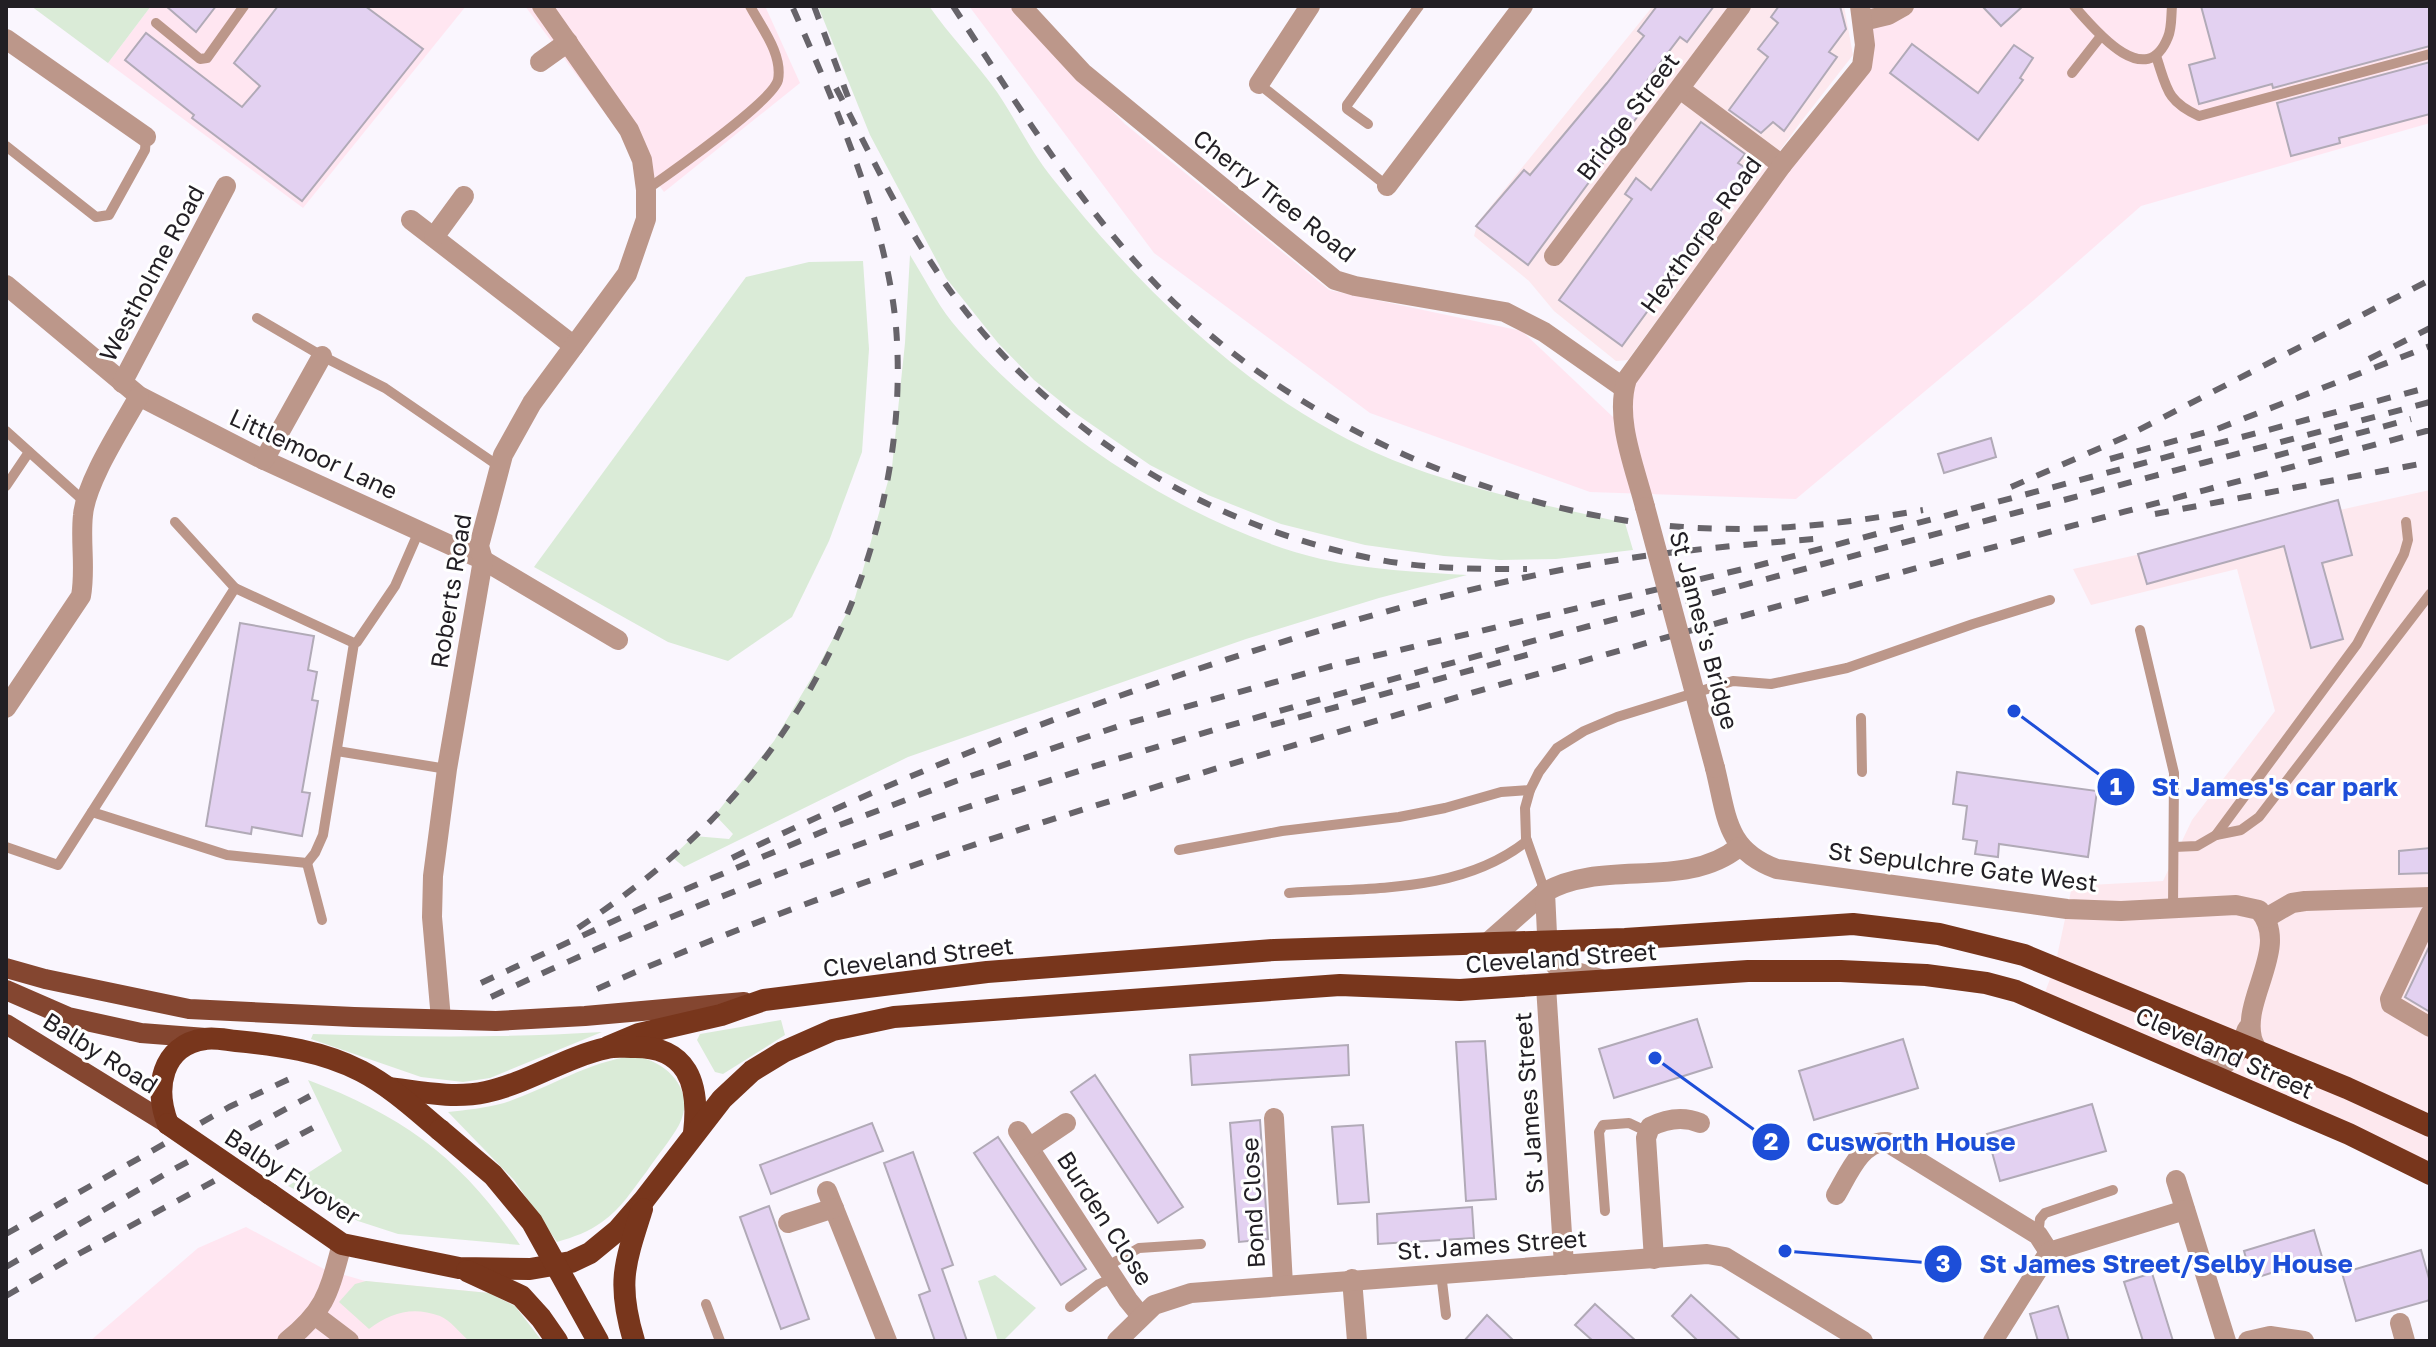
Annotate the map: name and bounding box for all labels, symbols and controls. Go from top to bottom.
street label: Bridge Street [1570,46,1684,186]
street label: Cherry Tree Road [1188,123,1362,267]
street label: Hexthorpe Road [1633,150,1767,318]
street label: Westholme Road [92,180,210,366]
street label: Littlemoor Lane [225,401,403,505]
street label: Roberts Road [423,512,477,670]
street label: St James's Bridge [1665,527,1745,733]
callout: St James's car park [2096,762,2415,812]
text: 1 [2110,771,2122,800]
text: St James's car park [2152,771,2398,802]
street label: St Sepulchre Gate West [1827,835,2099,897]
street label: Cleveland Street [821,930,1015,982]
street label: Cleveland Street [1464,936,1658,978]
street label: Cleveland Street [2131,1000,2319,1104]
street label: Balby Road [38,1005,164,1099]
street label: St James Street [1507,1011,1549,1195]
callout: Cusworth House [1751,1117,2032,1167]
street label: Balby Flyover [220,1121,366,1231]
text: 2 [1764,1126,1778,1155]
text: Cusworth House [1806,1126,2016,1157]
street label: Bond Close [1234,1137,1270,1269]
street label: Burden Close [1052,1146,1160,1290]
street label: St. James Street [1396,1223,1588,1265]
callout: St James Street/Selby House [1923,1239,2368,1289]
text: 3 [1936,1248,1950,1277]
text: St James Street/Selby House [1979,1248,2353,1279]

